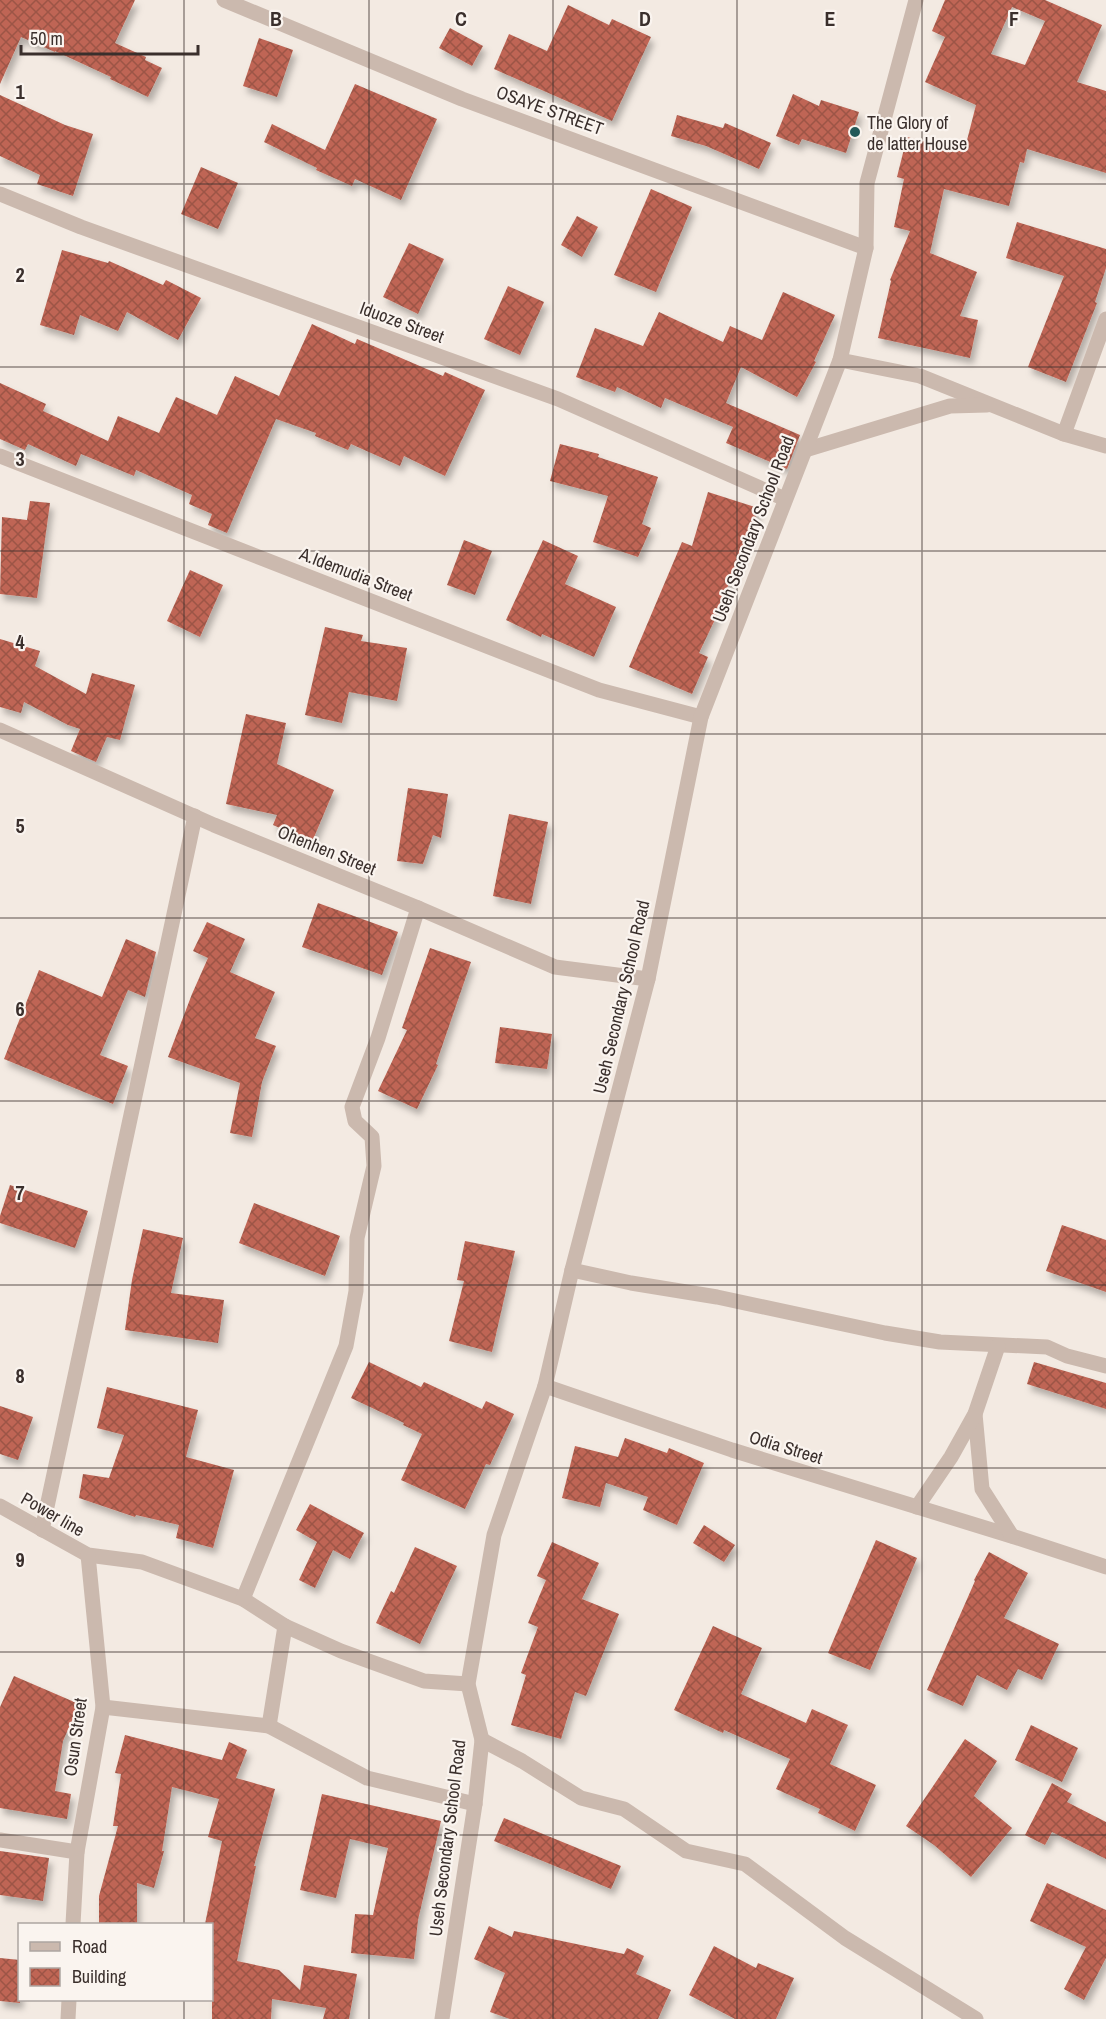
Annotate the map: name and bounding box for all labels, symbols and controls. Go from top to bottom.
text: B [270,5,282,32]
text: C [455,5,467,32]
text: D [639,5,651,32]
text: E [825,5,836,32]
text: F [1009,5,1019,32]
scale bar [21,18,198,56]
text: 50 m [30,26,63,51]
text: 1 [15,78,25,105]
street label: OSAYE STREET [493,79,607,141]
place label: The Glory of de latter House [867,110,967,156]
marker: The Glory of de latter House [848,125,862,139]
text: 2 [15,261,25,288]
street label: Iduoze Street [356,295,448,349]
street label: Useh Secondary School Road [706,432,800,626]
text: 3 [15,445,25,472]
street label: A.Idemudia Street [295,541,416,607]
text: 4 [15,628,25,655]
text: 5 [15,812,25,839]
street label: Ohenhen Street [274,819,380,881]
street label: Useh Secondary School Road [587,898,655,1096]
text: 6 [15,995,25,1022]
text: 7 [15,1179,25,1206]
text: 8 [15,1362,25,1389]
street label: Odia Street [746,1424,826,1470]
street label: Power line [17,1486,89,1542]
text: 9 [15,1546,25,1573]
street label: Osun Street [57,1696,93,1778]
street label: Useh Secondary School Road [423,1738,471,1938]
legend [18,1923,213,2001]
text: Road [72,1934,107,1959]
text: Building [72,1964,127,1989]

